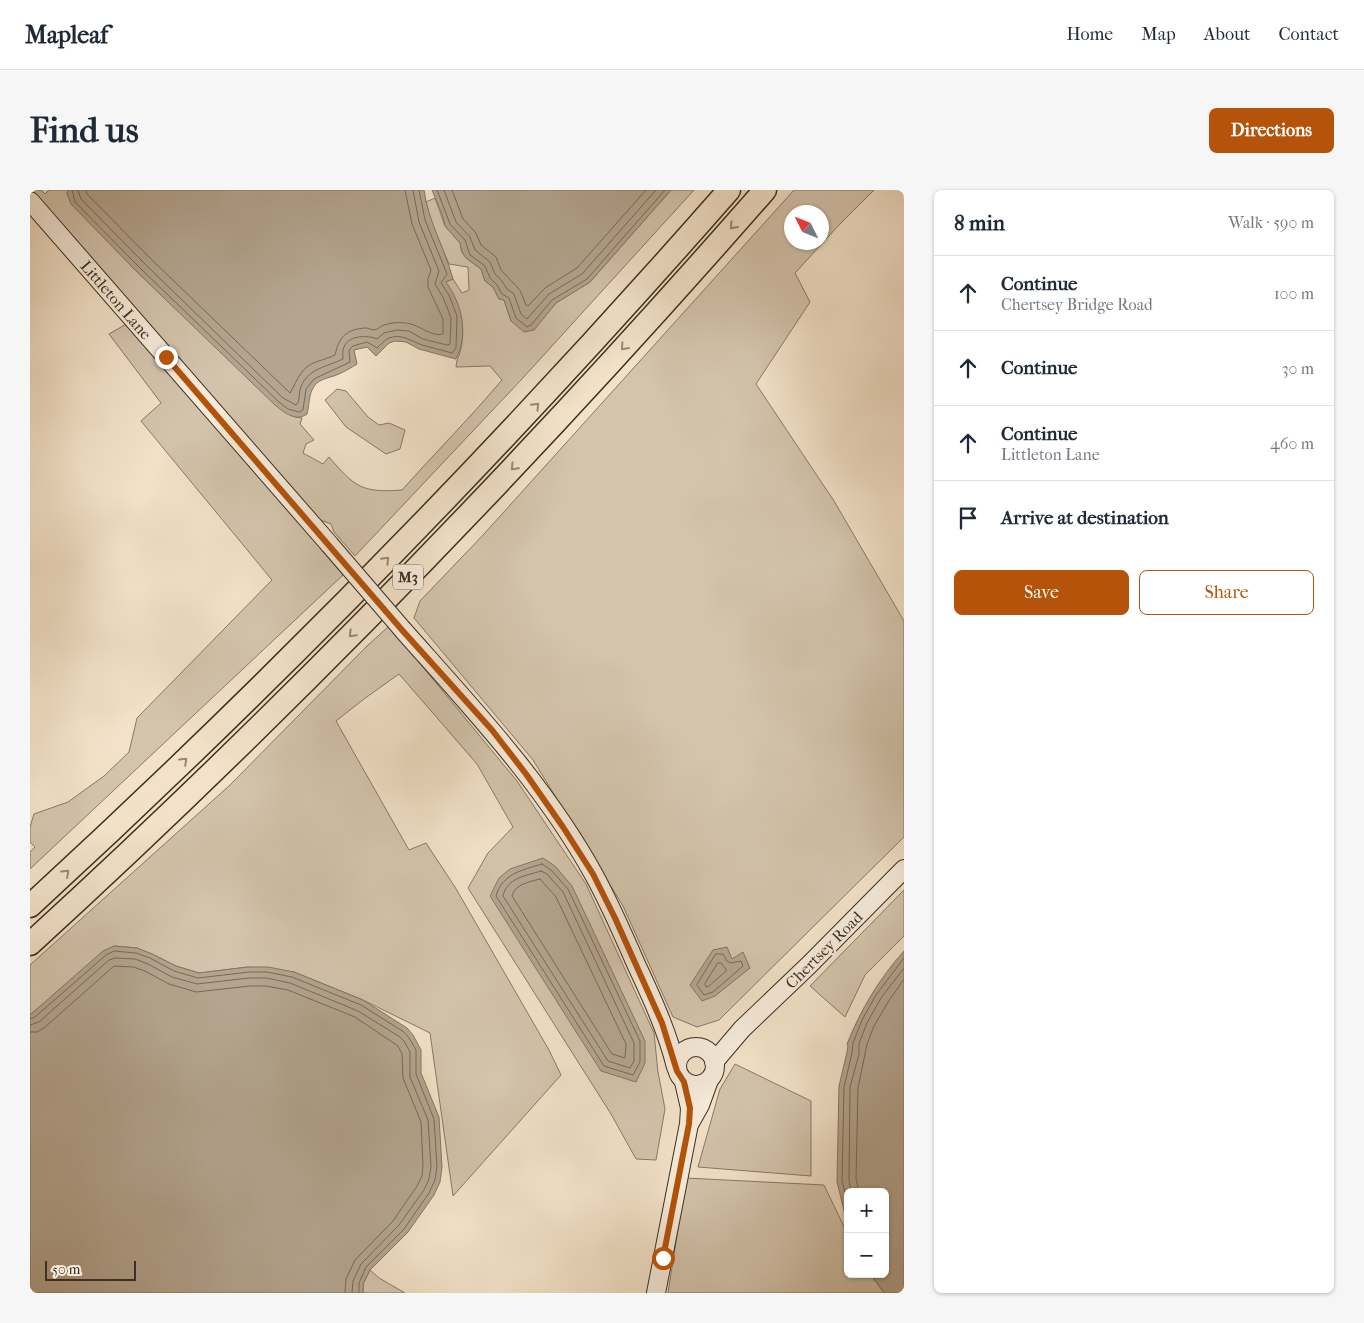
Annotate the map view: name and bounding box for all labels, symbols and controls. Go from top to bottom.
text: Mapleaf [25,21,108,49]
text: Home [1066,24,1113,45]
text: Map [1141,24,1176,45]
text: About [1204,24,1250,45]
text: Contact [1278,24,1339,45]
button: Directions [1209,108,1334,153]
text: Find us [30,110,139,151]
north arrow [784,205,829,250]
text: 8 min [954,211,1005,235]
text: Walk · 590 m [1228,213,1314,232]
one-way arrow [729,221,738,230]
street label: Littleton Lane [77,257,156,343]
text: Continue [1001,273,1077,295]
icon: ahead [954,279,982,307]
text: 100 m [1274,284,1314,303]
text: Chertsey Bridge Road [1001,295,1153,314]
one-way arrow [621,342,630,351]
route end [155,346,178,369]
icon: ahead [954,354,982,382]
text: Continue [1001,357,1077,379]
text: 30 m [1282,359,1314,378]
one-way arrow [530,402,539,411]
text: Continue [1001,423,1077,445]
icon: ahead [954,429,982,457]
text: 460 m [1270,434,1314,453]
text: Littleton Lane [1001,445,1100,464]
one-way arrow [511,461,520,470]
icon: arrive [954,504,982,532]
text: Arrive at destination [1001,507,1169,529]
one-way arrow [380,557,389,566]
road number: M3 [393,564,423,590]
button: Save [954,570,1129,615]
button: Share [1139,570,1314,615]
one-way arrow [349,628,358,637]
one-way arrow [178,758,187,767]
one-way arrow [60,870,69,879]
street label: Chertsey Road [781,907,867,993]
map controls [844,1188,889,1278]
button: + [844,1188,889,1233]
button: − [844,1233,889,1278]
route start [652,1247,675,1270]
scale bar [45,1258,136,1281]
text: 50 m [52,1261,80,1278]

